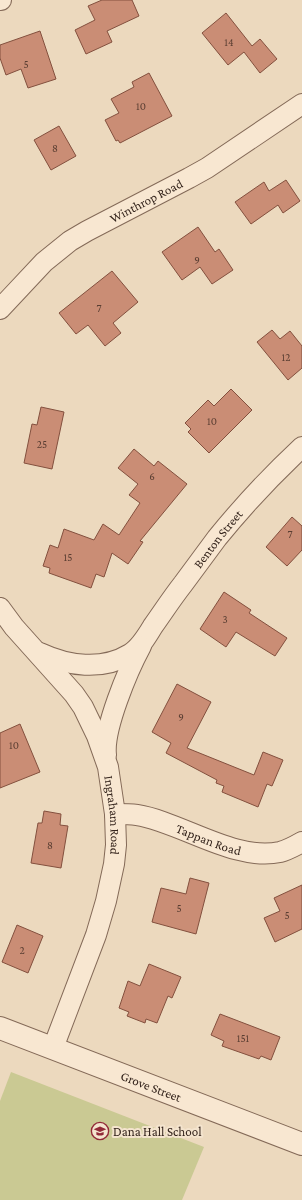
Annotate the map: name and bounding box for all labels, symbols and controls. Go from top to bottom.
house number: 14 [224,36,234,48]
house number: 5 [23,58,29,70]
house number: 10 [136,100,146,112]
house number: 8 [52,142,58,154]
street label: Winthrop Road [107,175,185,225]
house number: 9 [194,254,200,266]
house number: 7 [96,302,102,314]
house number: 12 [282,351,290,363]
house number: 10 [207,415,217,427]
house number: 25 [37,438,47,450]
house number: 6 [149,470,155,482]
street label: Benton Street [190,506,246,571]
house number: 7 [287,528,293,540]
house number: 15 [64,551,72,563]
house number: 3 [222,613,228,625]
house number: 9 [178,711,184,723]
house number: 10 [9,739,19,751]
street label: Ingraham Road [102,774,124,856]
street label: Tappan Road [174,820,243,858]
house number: 8 [47,839,53,851]
house number: 5 [176,902,182,914]
house number: 5 [284,909,290,921]
house number: 2 [19,944,25,956]
house number: 151 [237,1032,250,1044]
street label: Grove Street [119,1068,184,1105]
school or university icon: Dana Hall School [90,1121,110,1141]
place label: Dana Hall School [113,1124,202,1139]

